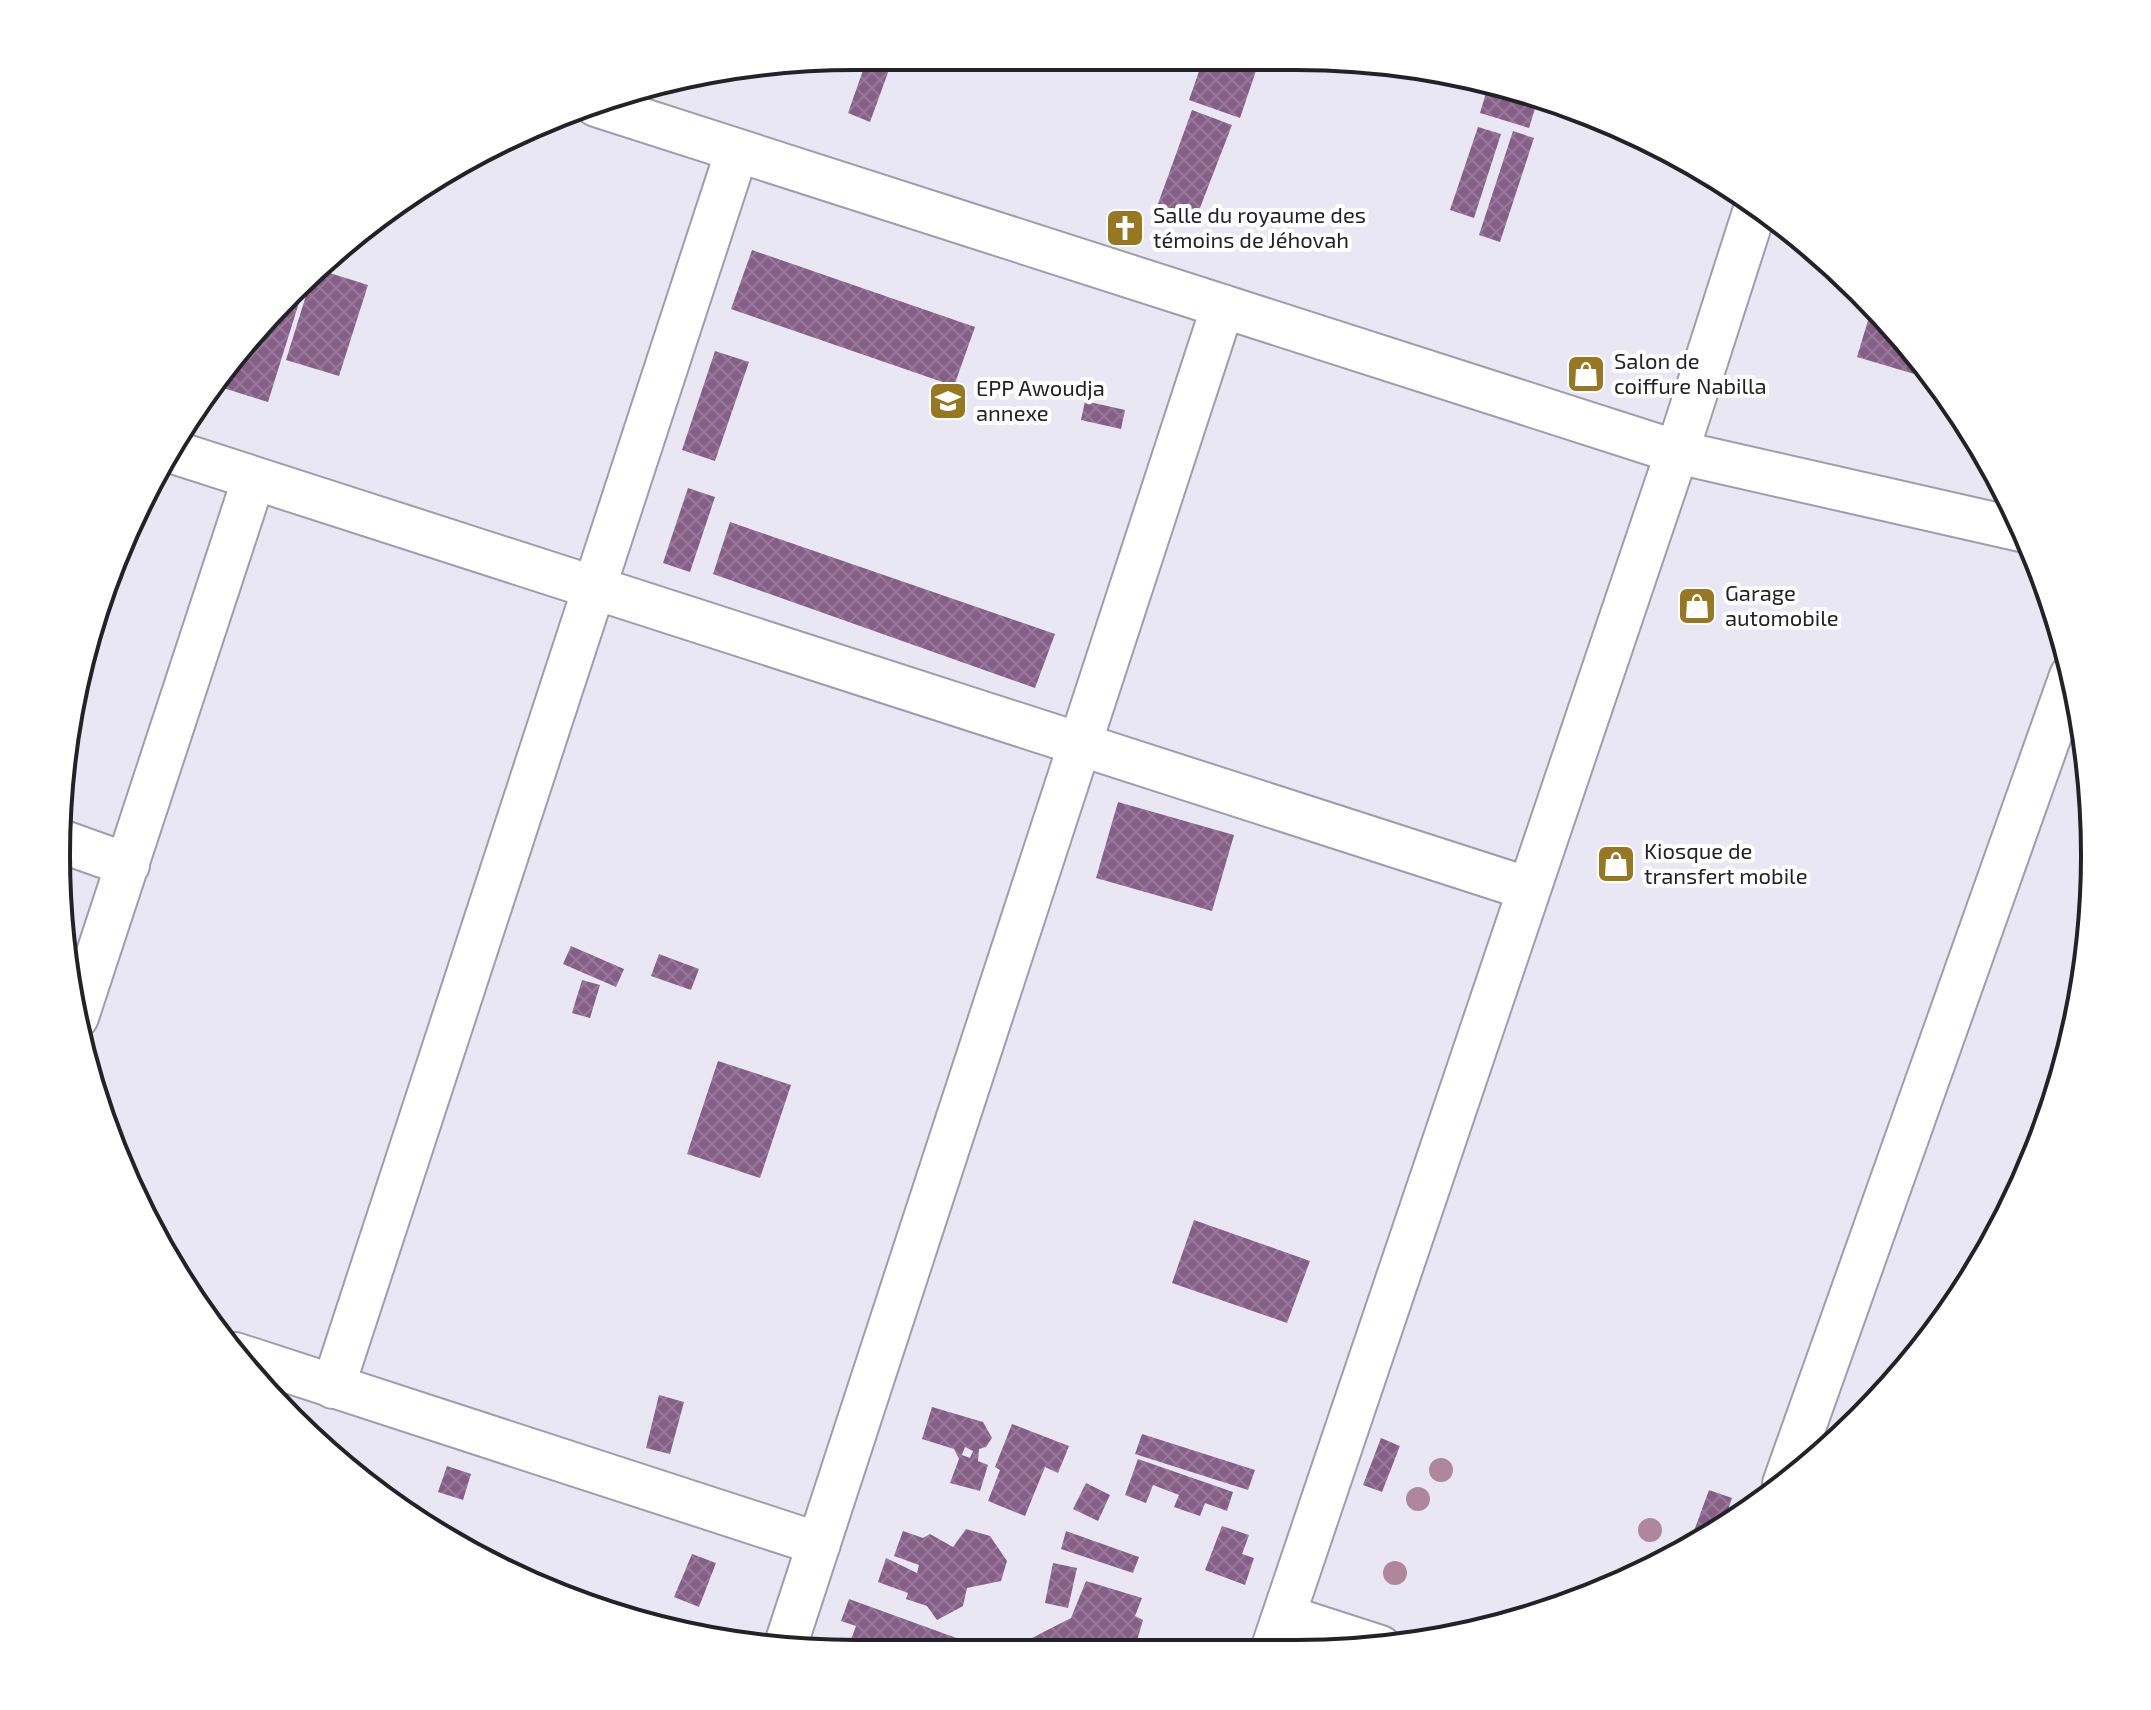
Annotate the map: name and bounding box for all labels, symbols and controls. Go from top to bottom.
place label: Salle du royaume des témoins de Jéhovah [1153,201,1366,252]
church icon: Salle du royaume des témoins de Jéhovah [1104,207,1146,249]
place label: Salon de coiffure Nabilla [1614,347,1767,398]
shop icon: Salon de coiffure Nabilla [1565,353,1607,395]
place label: EPP Awoudja annexe [976,374,1105,425]
school or university icon: EPP Awoudja annexe [927,380,969,422]
place label: Garage automobile [1725,579,1839,630]
shop icon: Garage automobile [1676,585,1718,627]
place label: Kiosque de transfert mobile [1644,837,1807,888]
shop icon: Kiosque de transfert mobile [1595,843,1637,885]

